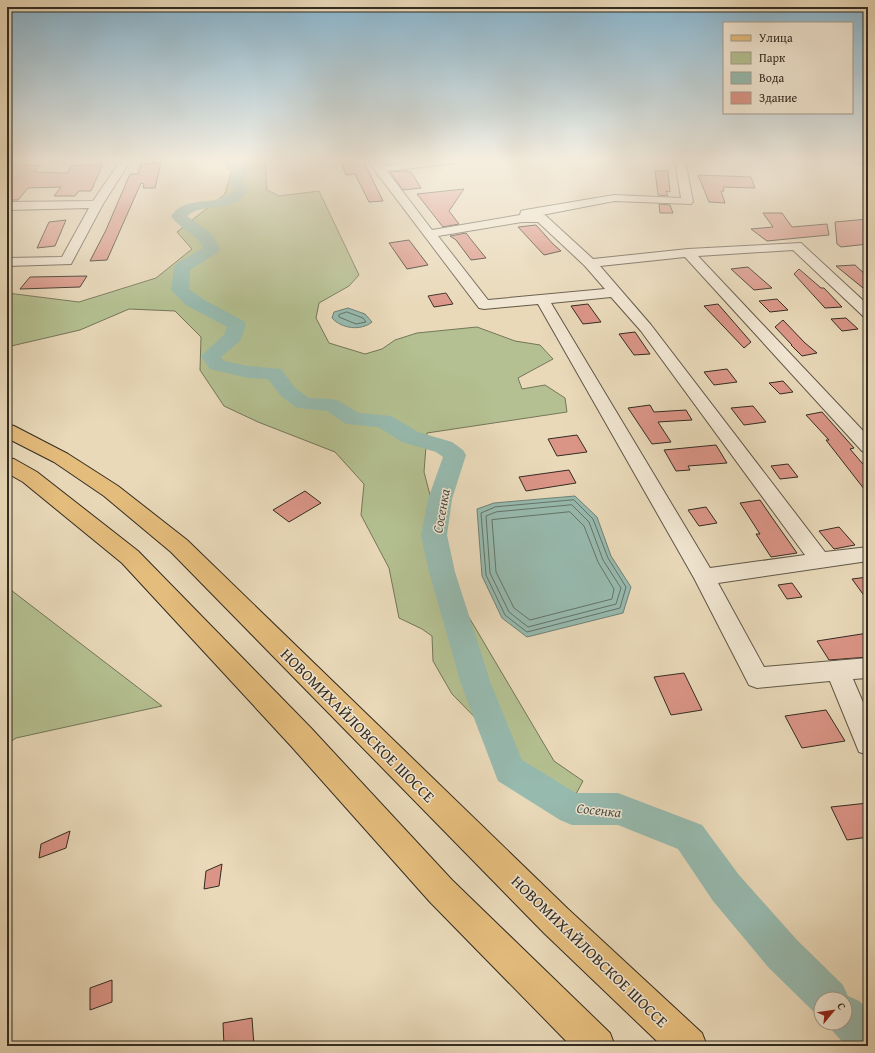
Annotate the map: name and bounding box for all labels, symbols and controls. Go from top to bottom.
legend [723,22,853,114]
text: Улица [759,29,793,46]
text: Парк [759,49,786,66]
text: Вода [759,69,784,86]
text: Здание [759,89,798,106]
water label: Сосенка [427,487,455,535]
street label: НОВОМИХАЙЛОВСКОЕ ШОССЕ [275,642,441,808]
water label: Сосенка [576,798,623,822]
street label: НОВОМИХАЙЛОВСКОЕ ШОССЕ [506,869,674,1033]
north arrow [813,991,853,1031]
text: С [833,1000,850,1013]

